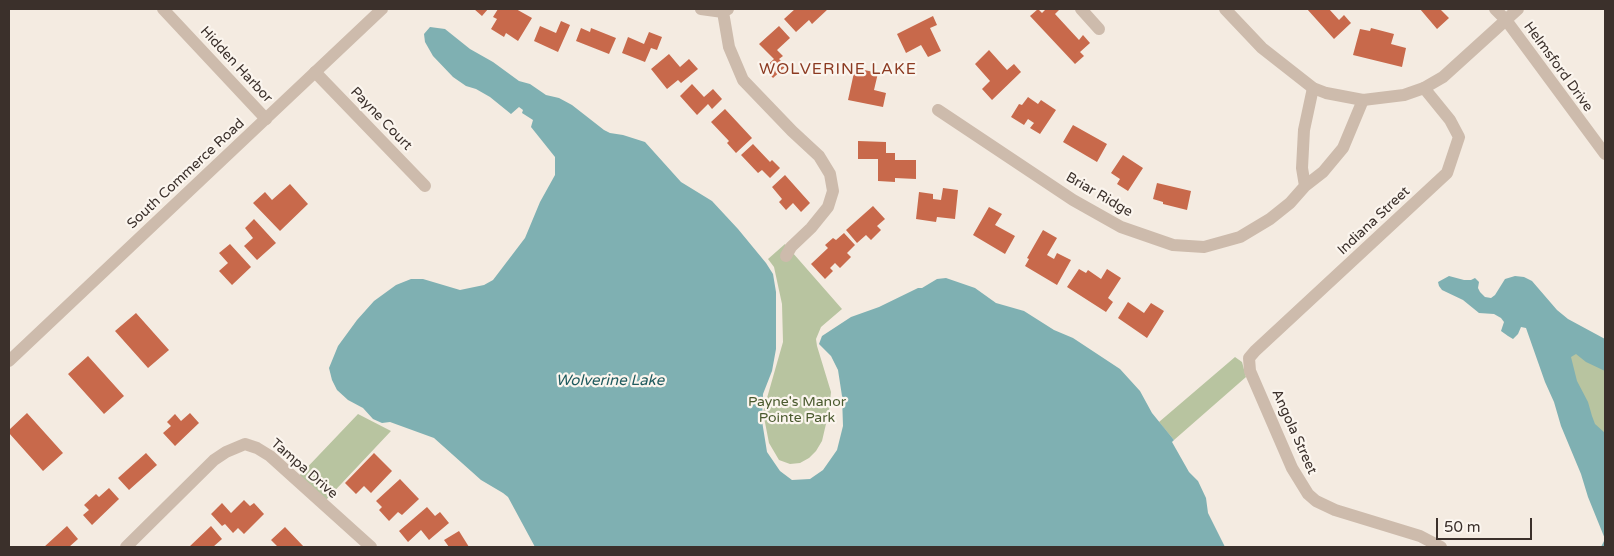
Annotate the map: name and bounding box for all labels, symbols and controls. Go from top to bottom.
street label: Helmsford Drive [1520,19,1596,115]
street label: Hidden Harbor [196,23,276,107]
district label: WOLVERINE LAKE [757,60,919,80]
street label: Payne Court [347,84,415,154]
street label: South Commerce Road [124,115,248,233]
street label: Briar Ridge [1063,169,1135,221]
street label: Indiana Street [1334,183,1414,259]
water label: Wolverine Lake [556,372,664,390]
street label: Angola Street [1268,387,1320,477]
park label: Payne's Manor Pointe Park [748,394,846,427]
street label: Tampa Drive [267,435,341,503]
scale bar [1439,508,1535,540]
text: 50 m [1444,518,1481,536]

